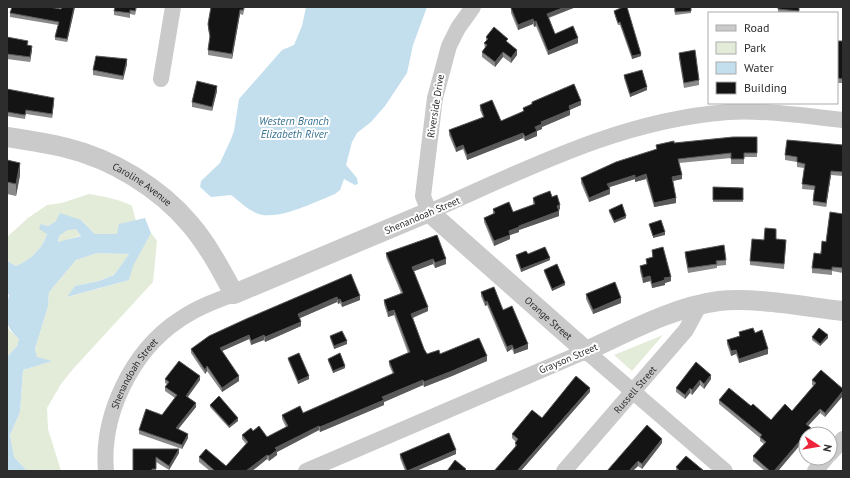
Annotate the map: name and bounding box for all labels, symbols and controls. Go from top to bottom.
legend [708,12,838,104]
text: Road [744,20,769,35]
text: Park [744,40,766,55]
text: Water [744,60,774,75]
street label: Riverside Drive [424,73,447,139]
text: Building [744,80,787,95]
water label: Western Branch Elizabeth River [259,114,329,141]
street label: Caroline Avenue [110,160,174,209]
street label: Shenandoah Street [382,193,463,237]
street label: Orange Street [522,294,575,343]
street label: Shenandoah Street [108,335,161,411]
street label: Grayson Street [537,340,600,377]
street label: Russell Street [611,363,660,416]
north arrow [798,426,838,466]
text: N [820,443,835,453]

